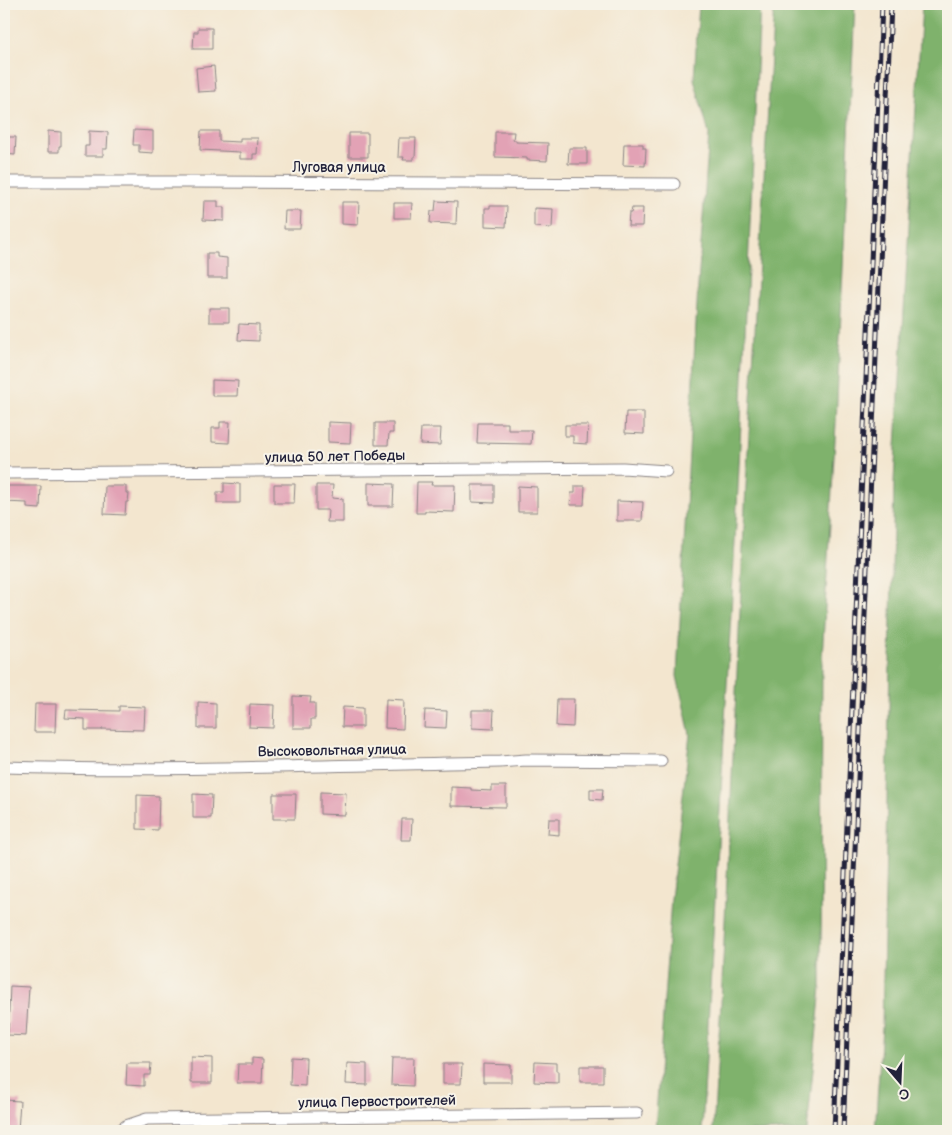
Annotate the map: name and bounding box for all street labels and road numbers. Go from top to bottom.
street label: Луговая улица [291,159,387,176]
street label: улица 50 лет Победы [265,447,405,466]
street label: Высоковольтная улица [257,741,407,760]
street label: улица Первостроителей [298,1092,456,1111]

